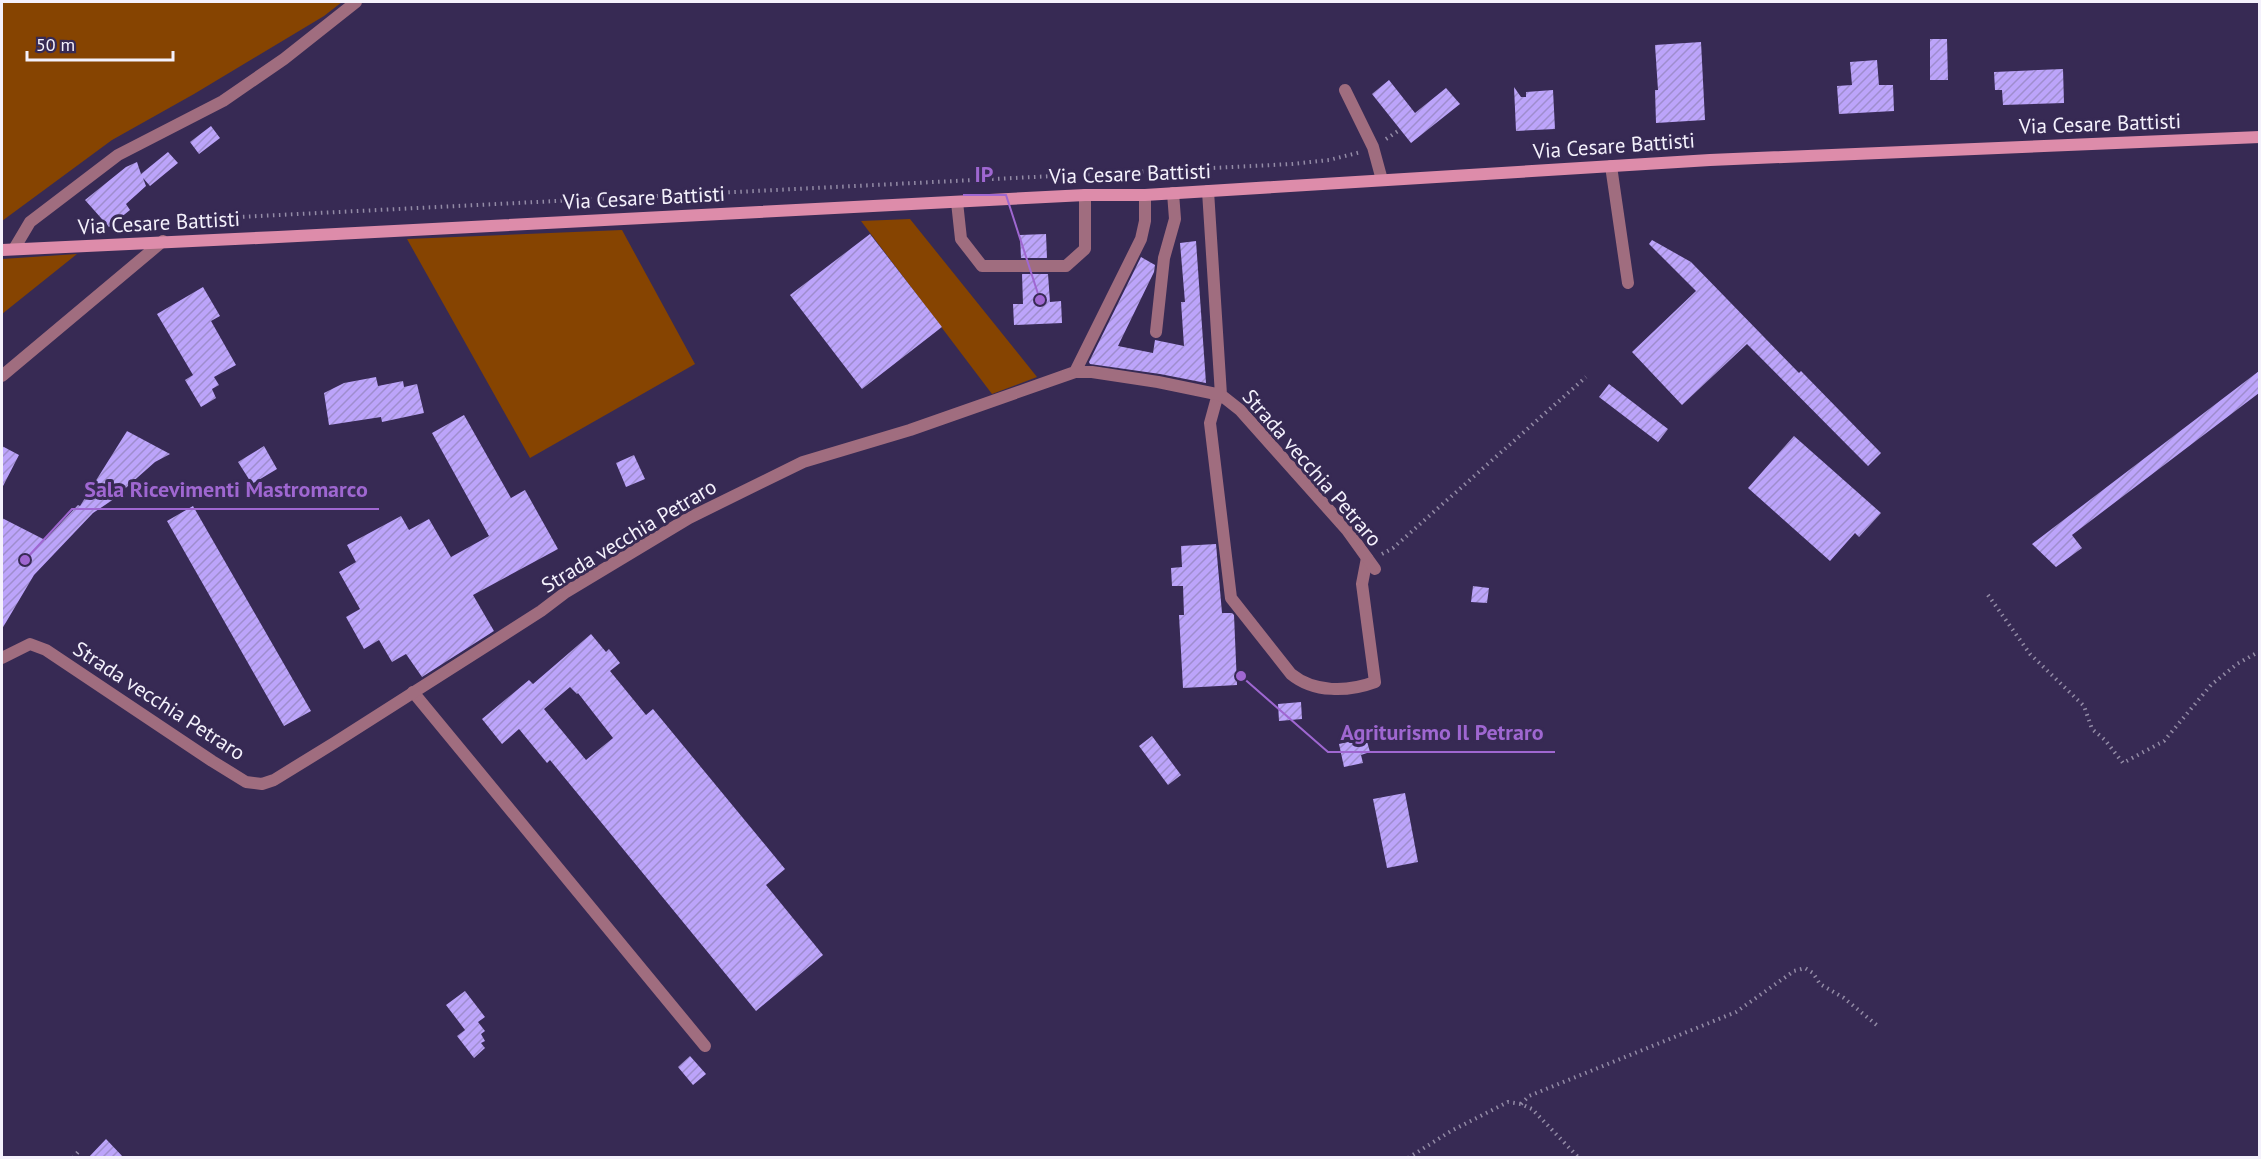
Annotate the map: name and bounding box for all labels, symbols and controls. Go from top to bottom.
scale bar [27,24,172,62]
text: 50 m [36,33,75,56]
street label: Via Cesare Battisti [2017,107,2182,140]
street label: Via Cesare Battisti [1531,126,1696,165]
callout: IP [963,155,1006,195]
street label: Via Cesare Battisti [1047,157,1212,190]
text: IP [975,160,994,188]
street label: Via Cesare Battisti [561,180,726,215]
street label: Via Cesare Battisti [76,205,241,240]
street label: Strada vecchia Petraro [1237,384,1388,552]
callout: Sala Ricevimenti Mastromarco [72,469,379,509]
street label: Strada vecchia Petraro [536,473,721,599]
text: Sala Ricevimenti Mastromarco [84,475,368,503]
street label: Strada vecchia Petraro [68,635,250,766]
callout: Agriturismo Il Petraro [1328,712,1555,752]
text: Agriturismo Il Petraro [1341,718,1544,746]

